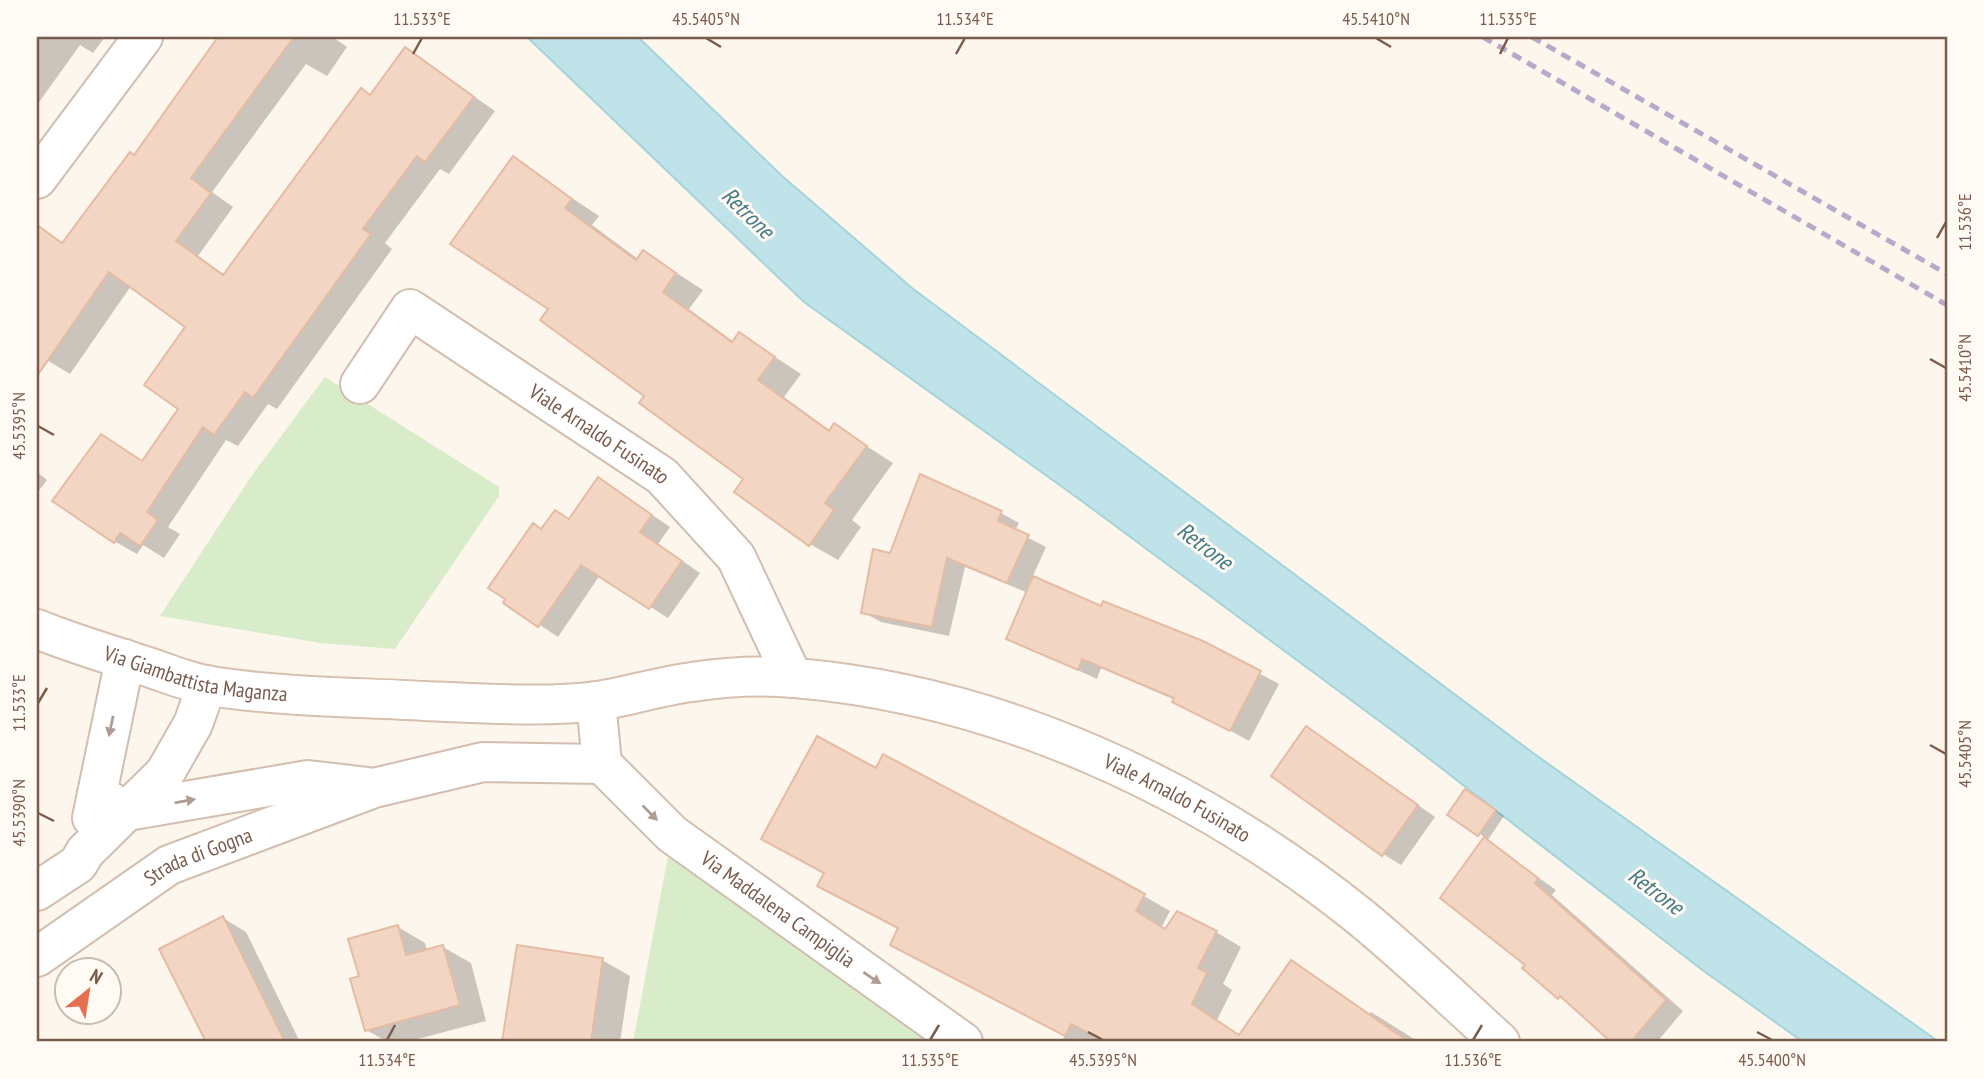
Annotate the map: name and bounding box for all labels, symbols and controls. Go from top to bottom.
text: 11.533°E [393,7,451,30]
text: 45.5405°N [672,7,740,30]
text: 11.534°E [936,7,994,30]
text: 45.5410°N [1342,7,1410,30]
text: 11.535°E [1479,7,1537,30]
water label: Retrone [716,181,782,246]
text: 11.536°E [1953,193,1976,251]
text: 45.5410°N [1953,334,1976,402]
street label: Viale Arnaldo Fusinato [523,377,676,489]
text: 45.5395°N [7,392,30,460]
water label: Retrone [1172,515,1240,577]
street label: Via Giambattista Maganza [100,639,288,707]
text: 11.533°E [7,674,30,732]
one-way arrow [106,715,117,737]
text: 45.5405°N [1953,720,1976,788]
street label: Viale Arnaldo Fusinato [1099,747,1256,848]
text: 45.5390°N [7,779,30,847]
one-way arrow [174,795,196,806]
one-way arrow [642,804,659,821]
street label: Strada di Gogna [138,821,256,891]
street label: Via Maddalena Campiglia [695,844,860,973]
water label: Retrone [1623,860,1691,922]
north arrow [52,956,122,1026]
text: N [86,963,107,989]
one-way arrow [863,971,881,985]
text: 11.534°E [358,1048,416,1071]
text: 11.535°E [901,1048,959,1071]
text: 45.5395°N [1069,1048,1137,1071]
text: 11.536°E [1444,1048,1502,1071]
text: 45.5400°N [1738,1048,1806,1071]

